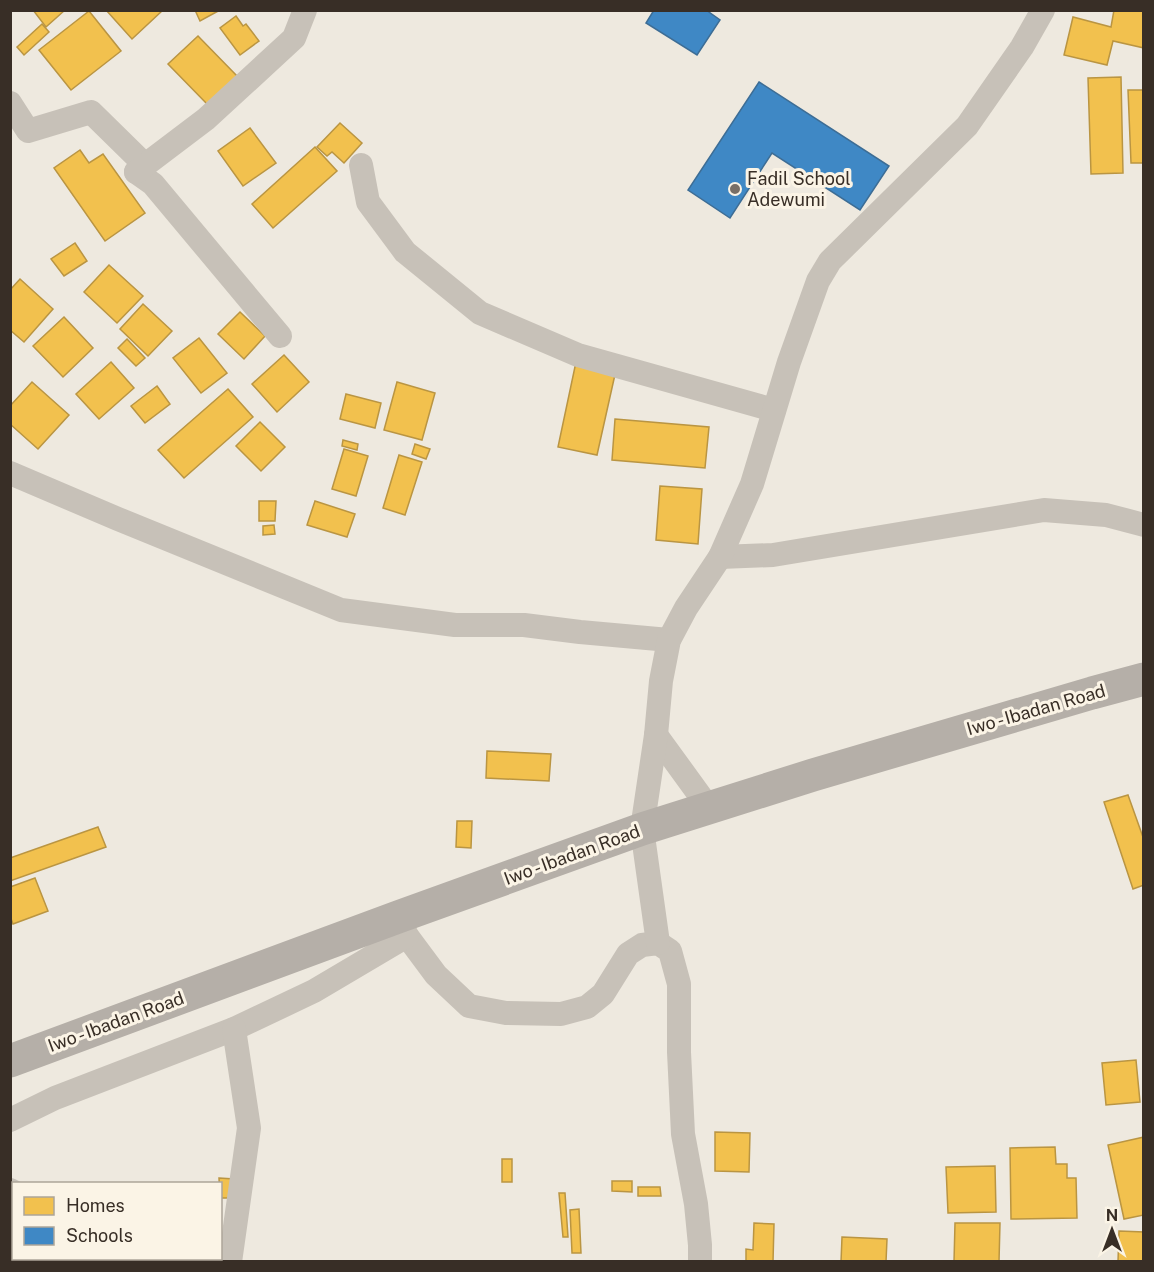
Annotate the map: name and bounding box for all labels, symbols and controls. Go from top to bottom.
place label: Fadil School Adewumi [747,168,851,210]
marker: Fadil School Adewumi [728,182,742,196]
street label: Iwo - Ibadan Road [964,680,1108,739]
street label: Iwo - Ibadan Road [501,820,643,889]
street label: Iwo - Ibadan Road [45,987,187,1056]
legend [12,1182,222,1260]
text: Homes [66,1195,125,1216]
north arrow [1082,1200,1142,1260]
text: N [1106,1206,1118,1225]
text: Schools [66,1225,133,1246]

